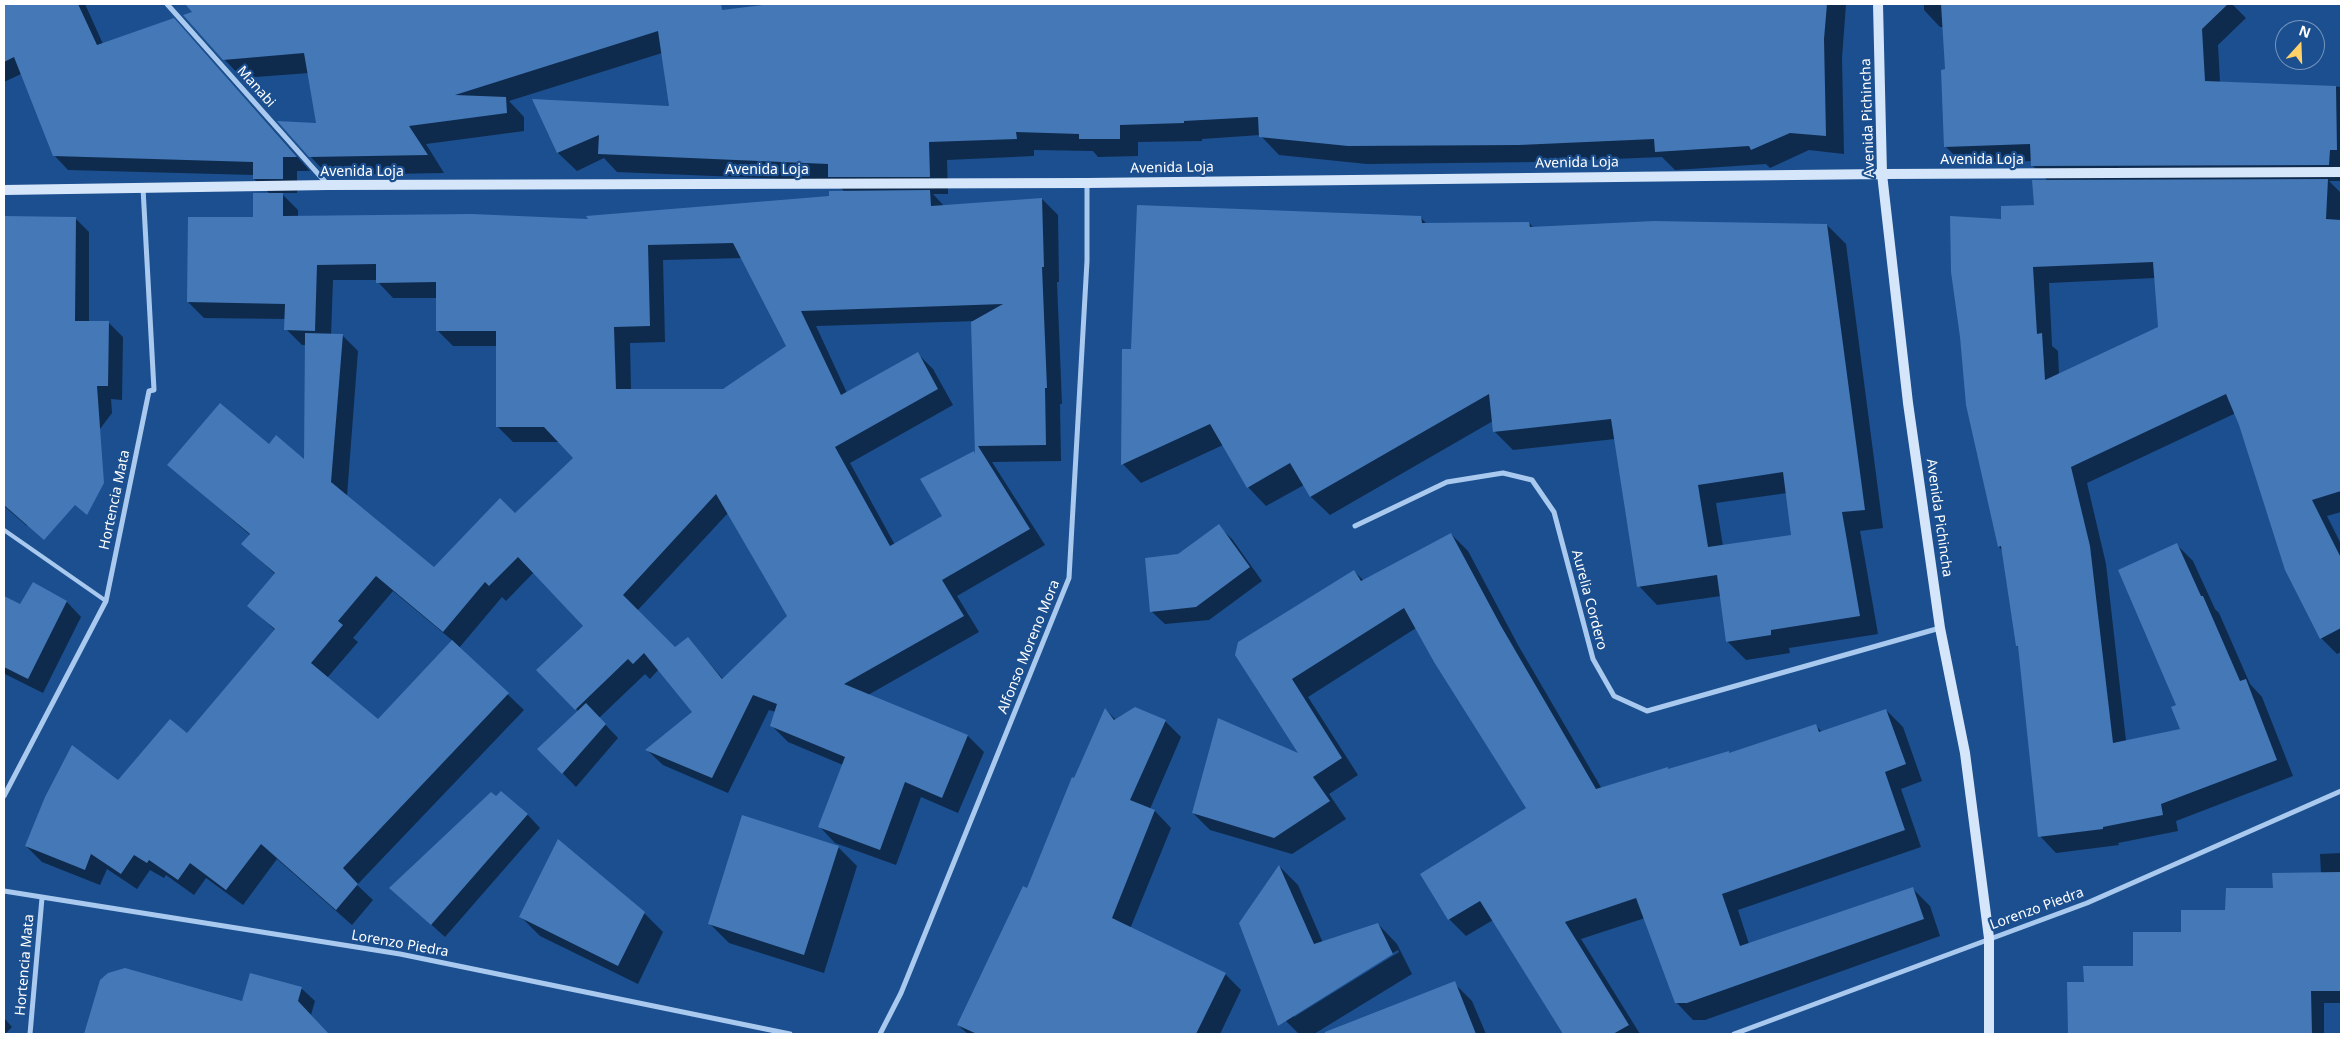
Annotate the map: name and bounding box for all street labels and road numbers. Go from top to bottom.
street label: Avenida Pichincha [1858,58,1878,178]
street label: Manabi [233,63,279,111]
street label: Avenida Loja [1940,152,2024,168]
street label: Avenida Loja [1535,154,1619,172]
street label: Avenida Loja [1130,159,1214,177]
street label: Avenida Loja [725,162,809,178]
street label: Avenida Loja [320,164,404,180]
street label: Hortencia Mata [96,449,134,551]
street label: Avenida Pichincha [1922,458,1956,578]
street label: Aurelia Cordero [1568,548,1610,652]
street label: Alfonso Moreno Mora [994,577,1064,717]
street label: Lorenzo Piedra [1988,884,2086,934]
street label: Hortencia Mata [12,914,38,1016]
street label: Lorenzo Piedra [350,927,450,961]

